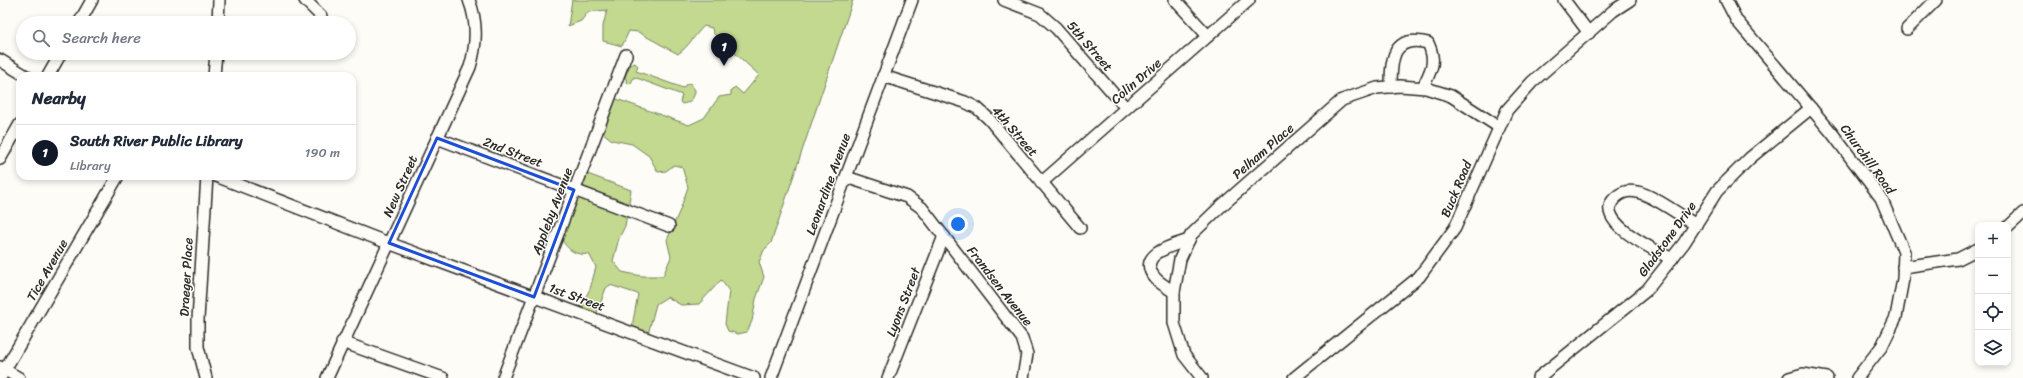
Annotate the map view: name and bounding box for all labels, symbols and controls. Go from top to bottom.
street label: 5th Street [1061,15,1119,77]
search box [16,16,356,60]
text: Search here [62,25,141,51]
icon: search [30,27,52,49]
pin: 1 [711,33,737,66]
street label: Colin Drive [1105,52,1167,110]
text: Nearby [32,83,86,113]
street label: 4th Street [986,100,1044,162]
street label: Pelham Place [1227,117,1300,185]
street label: Churchill Road [1834,119,1902,200]
text: South River Public Library [70,128,243,154]
street label: Leonardine Avenue [799,129,857,238]
street label: 2nd Street [480,130,547,174]
text: 1 [42,141,48,164]
text: 190 m [305,141,340,164]
street label: New Street [376,151,424,221]
text: Library [70,154,111,177]
street label: Buck Road [1434,156,1479,221]
street label: Appleby Avenue [524,164,579,259]
street label: Gladstone Drive [1632,196,1703,282]
your location [948,214,968,234]
map controls [1975,222,2011,366]
button: + [1975,222,2011,258]
street label: Tice Avenue [20,234,74,306]
street label: Draeger Place [172,237,200,317]
street label: Frandsen Avenue [961,241,1039,332]
button: − [1975,258,2011,294]
street label: Lyons Street [879,263,927,340]
street label: 1st Street [546,276,609,318]
button: locate [1975,294,2011,330]
button: layers [1975,330,2011,366]

